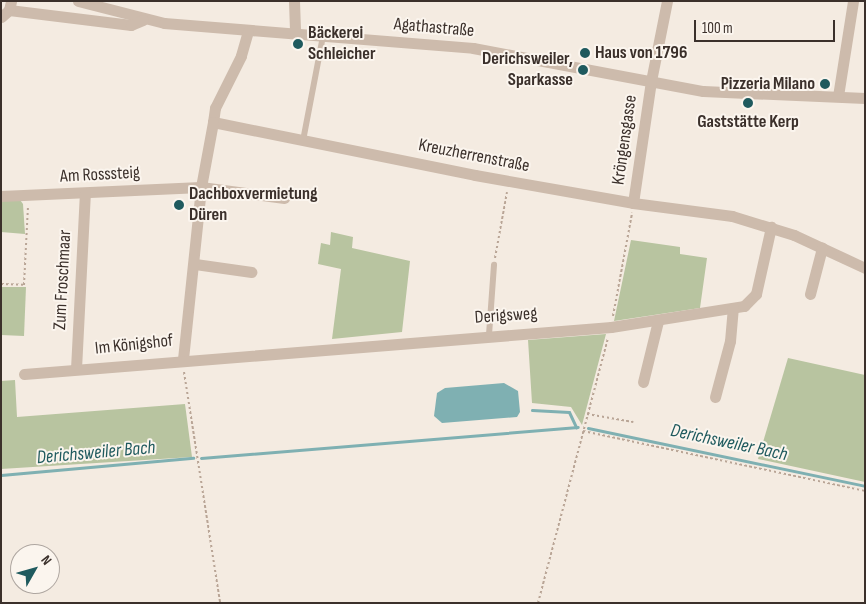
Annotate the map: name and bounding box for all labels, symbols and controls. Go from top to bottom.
scale bar [696,10,837,42]
street label: Agathastraße [393,14,475,42]
text: 100 m [702,19,733,38]
place label: Bäckerei Schleicher [308,23,376,66]
marker: Bäckerei Schleicher [292,38,304,50]
place label: Haus von 1796 [595,42,687,64]
marker: Haus von 1796 [579,47,591,59]
place label: Derichsweiler, Sparkasse [482,49,573,92]
marker: Derichsweiler, Sparkasse [577,64,589,76]
place label: Pizzeria Milano [721,73,815,95]
marker: Pizzeria Milano [819,78,831,90]
street label: Kröngensgasse [608,94,642,186]
marker: Gaststätte Kerp [742,97,754,109]
place label: Gaststätte Kerp [697,111,799,133]
street label: Kreuzherrenstraße [417,135,531,177]
street label: Am Rosssteig [59,162,141,188]
place label: Dachboxvermietung Düren [189,184,318,226]
marker: Dachboxvermietung Düren [173,199,185,211]
street label: Zum Froschmaar [50,229,76,331]
street label: Derigsweg [474,303,538,329]
street label: Im Königshof [94,330,174,360]
water label: Derichsweiler Bach [668,419,790,467]
water label: Derichsweiler Bach [36,436,156,470]
north arrow [10,544,60,594]
text: N [37,552,55,568]

